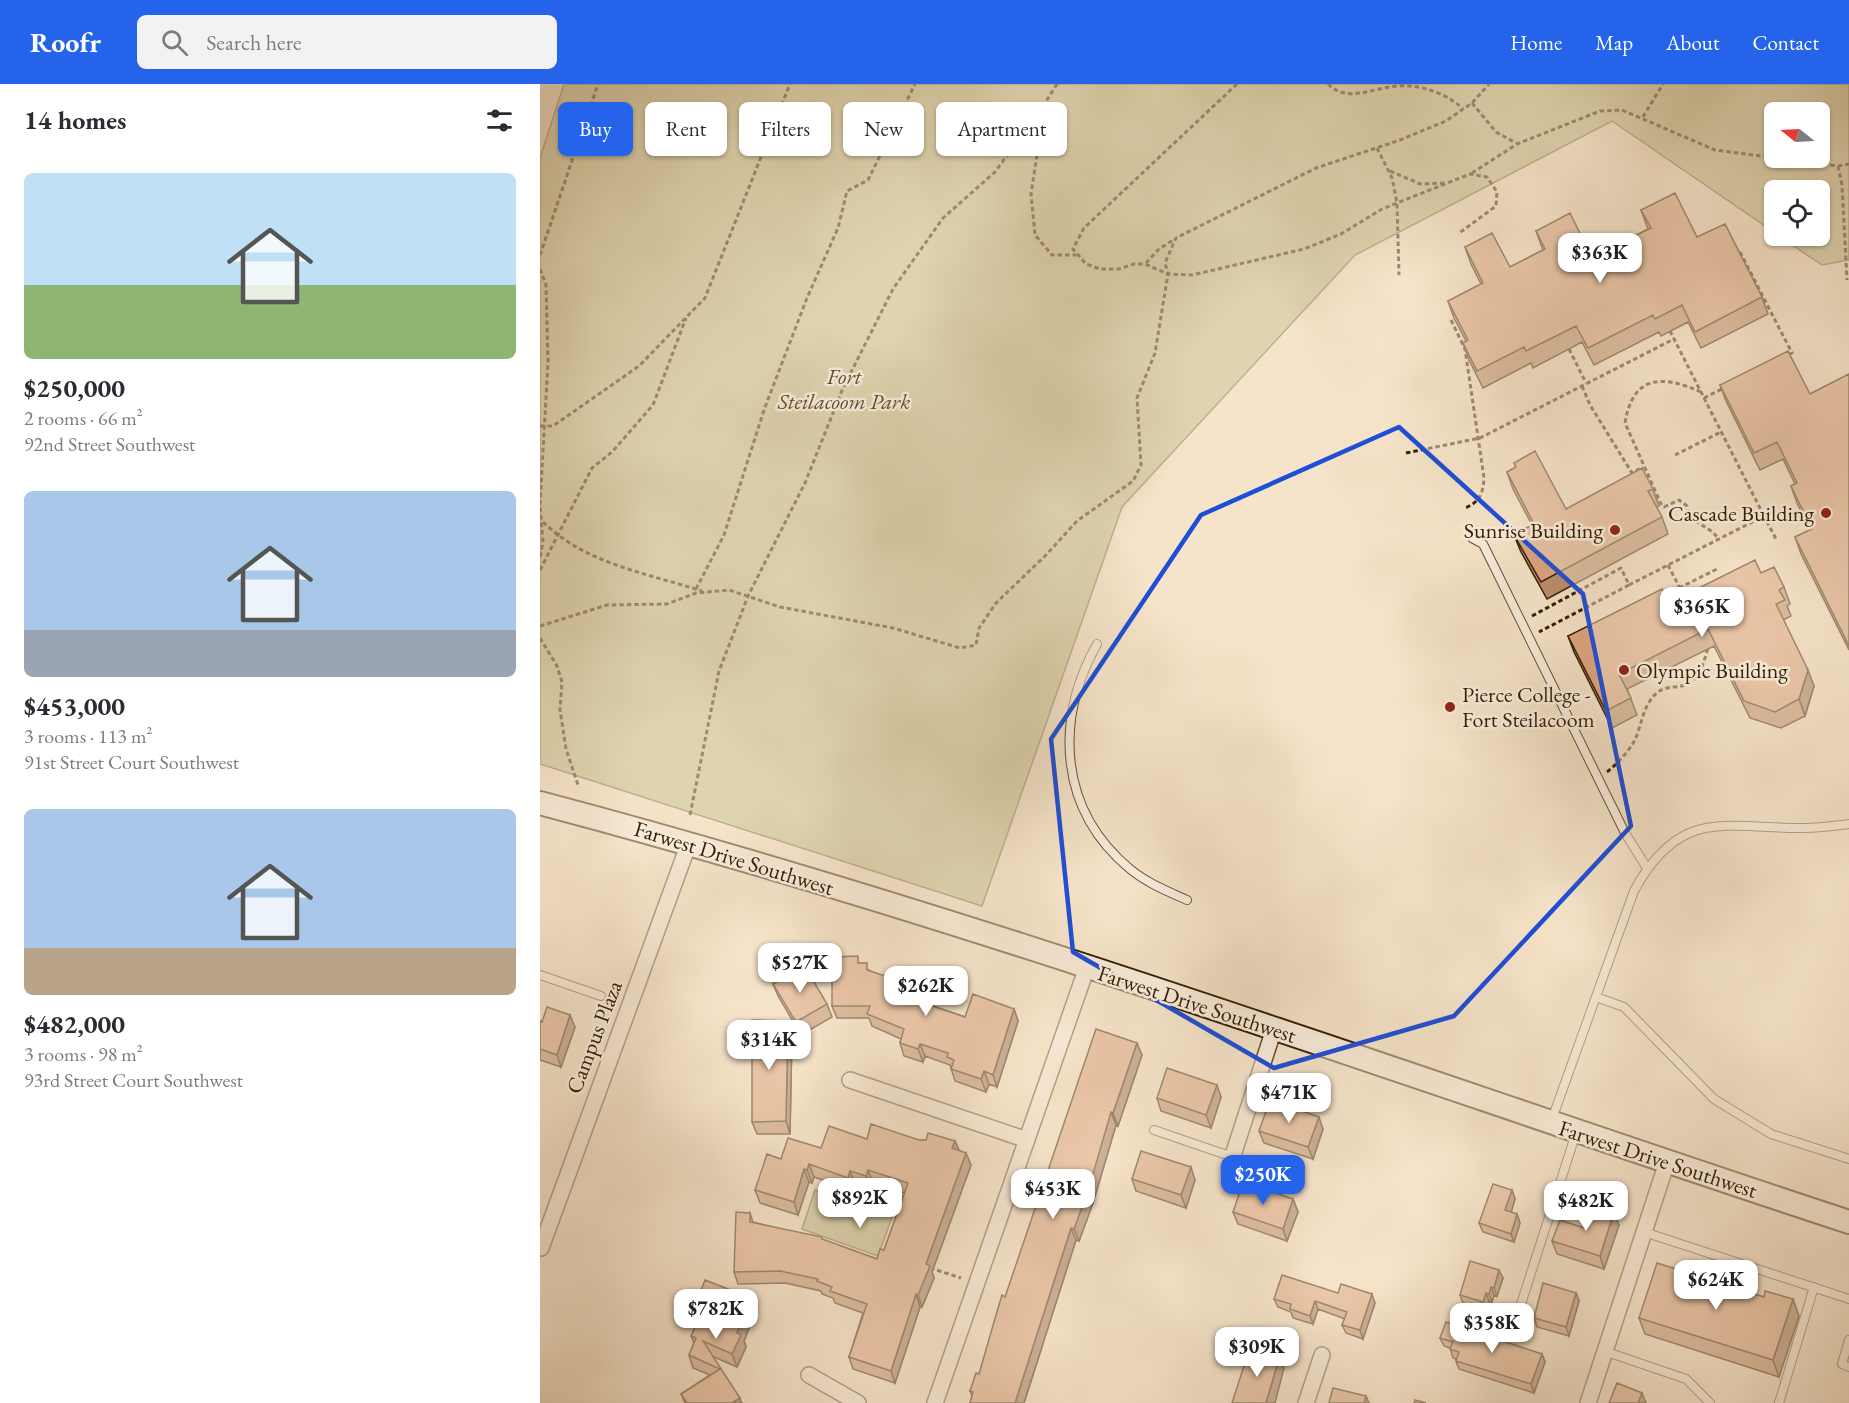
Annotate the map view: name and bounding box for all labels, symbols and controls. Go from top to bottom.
search box [137,15,557,69]
text: Roofr [30,24,101,60]
icon: search [158,26,191,59]
text: Search here [206,28,302,57]
text: Home [1510,29,1562,56]
text: Map [1595,29,1633,56]
text: About [1666,29,1719,56]
text: Contact [1752,29,1819,56]
chip: Buy [558,102,633,156]
chip: Rent [645,102,727,156]
chip: Filters [739,102,831,156]
chip: New [843,102,924,156]
chip: Apartment [936,102,1067,156]
north arrow [1764,102,1830,168]
map controls [1764,102,1830,246]
text: 14 homes [24,103,126,137]
icon: filters [483,104,516,137]
button: locate [1764,180,1830,246]
icon: home [216,212,324,320]
pin: $363K [1558,233,1642,284]
text: $363K [1572,239,1628,265]
park label: Fort Steilacoom Park [777,362,910,416]
text: $250,000 [24,371,125,405]
text: 2 rooms · 66 m² [24,405,143,431]
text: 92nd Street Southwest [24,431,195,457]
place label: Cascade Building [1668,499,1814,528]
marker: Cascade Building [1819,506,1833,520]
place label: Sunrise Building [1464,516,1603,545]
marker: Sunrise Building [1608,523,1622,537]
icon: home [216,530,324,638]
pin: $365K [1660,587,1744,638]
text: $365K [1674,593,1730,619]
place label: Olympic Building [1636,656,1788,685]
marker: Olympic Building [1617,663,1631,677]
place label: Pierce College - Fort Steilacoom [1462,680,1595,734]
text: $453,000 [24,689,125,723]
marker: Pierce College - Fort Steilacoom [1443,700,1457,714]
text: 3 rooms · 113 m² [24,723,152,749]
text: 91st Street Court Southwest [24,749,239,775]
street label: Farwest Drive Southwest [631,814,837,902]
icon: home [216,848,324,956]
pin: $527K [758,943,842,994]
text: $527K [772,949,828,975]
street label: Farwest Drive Southwest [1094,958,1300,1050]
pin: $262K [884,966,968,1017]
text: $262K [898,972,954,998]
street label: Campus Plaza [559,976,629,1098]
text: $482,000 [24,1007,125,1041]
pin: $314K [727,1020,811,1071]
text: $314K [741,1026,797,1052]
text: 3 rooms · 98 m² [24,1041,143,1067]
text: 93rd Street Court Southwest [24,1067,243,1093]
pin: $471K [1247,1073,1331,1124]
text: $471K [1261,1079,1317,1105]
street label: Farwest Drive Southwest [1555,1113,1761,1205]
pin: $250K [1221,1155,1305,1206]
text: $250K [1235,1161,1291,1187]
pin: $453K [1011,1169,1095,1220]
text: $453K [1025,1175,1081,1201]
pin: $892K [818,1178,902,1229]
pin: $482K [1544,1181,1628,1232]
text: $892K [832,1184,888,1210]
text: $482K [1558,1187,1614,1213]
pin: $624K [1674,1260,1758,1311]
text: $624K [1688,1266,1744,1292]
pin: $782K [674,1289,758,1340]
text: $782K [688,1295,744,1321]
pin: $358K [1450,1303,1534,1354]
text: $358K [1464,1309,1520,1335]
pin: $309K [1215,1327,1299,1378]
text: $309K [1229,1333,1285,1359]

